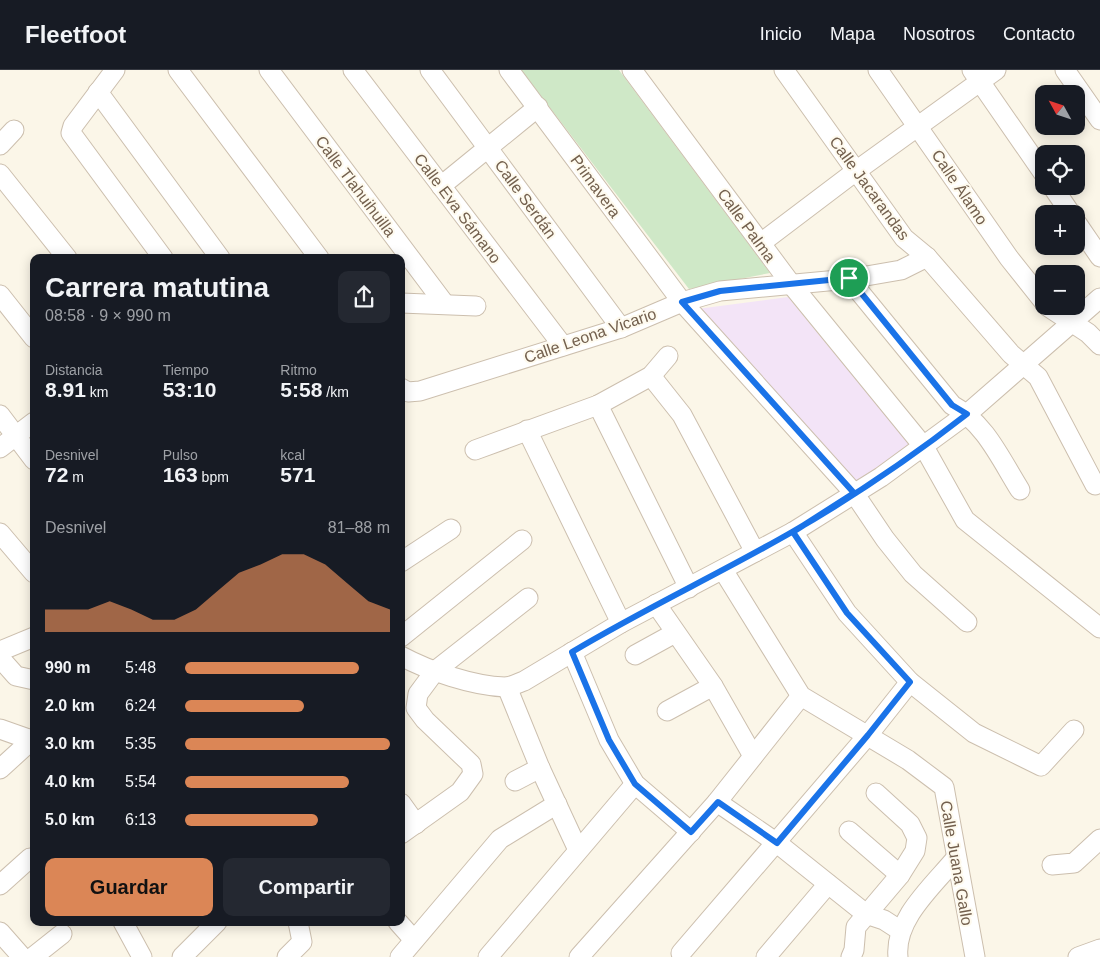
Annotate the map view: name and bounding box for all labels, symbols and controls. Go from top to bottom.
text: Fleetfoot [25,21,126,48]
text: Inicio [760,24,802,44]
text: Mapa [830,24,875,44]
text: Nosotros [903,24,975,44]
text: Contacto [1003,24,1075,44]
north arrow [1035,85,1085,135]
map controls [1035,85,1085,315]
street label: Calle Tlahuihuilla [312,133,399,240]
street label: Calle Jacarandas [826,133,913,243]
button: locate [1035,145,1085,195]
street label: Calle Álamo [928,146,992,228]
street label: Calle Eva Sámano [411,150,504,266]
street label: Primavera [567,152,624,221]
street label: Calle Serdán [492,157,560,242]
street label: Calle Palma [714,185,779,265]
button: + [1035,205,1085,255]
pin [828,257,870,299]
icon: arrive [835,264,863,292]
button: − [1035,265,1085,315]
button: share [338,271,390,323]
text: Carrera matutina [45,272,269,303]
street label: Calle Leona Vicario [522,305,658,366]
text: 08:58 · 9 × 990 m [45,307,171,324]
text: Distancia [45,362,103,378]
text: Tiempo [163,362,209,378]
text: Ritmo [280,362,317,378]
text: 8.91 [45,378,86,401]
text: 53:10 [163,378,216,401]
text: 5:58 [280,378,322,401]
text: km [86,384,108,400]
text: /km [322,384,349,400]
text: Desnivel [45,447,99,463]
text: Pulso [163,447,198,463]
text: kcal [280,447,305,463]
text: 72 [45,463,68,486]
text: 163 [163,463,198,486]
text: 571 [280,463,315,486]
text: m [68,469,84,485]
text: bpm [198,469,229,485]
text: Desnivel [45,519,106,536]
text: 81–88 m [328,519,390,536]
text: 990 m [45,659,90,676]
text: 5:48 [125,659,156,676]
text: 2.0 km [45,697,95,714]
text: 6:24 [125,697,156,714]
text: 3.0 km [45,735,95,752]
text: 5:35 [125,735,156,752]
text: 4.0 km [45,773,95,790]
text: 5:54 [125,773,156,790]
street label: Calle Juana Gallo [937,799,976,927]
text: 5.0 km [45,811,95,828]
text: 6:13 [125,811,156,828]
button: Guardar [45,858,213,916]
button: Compartir [223,858,390,916]

